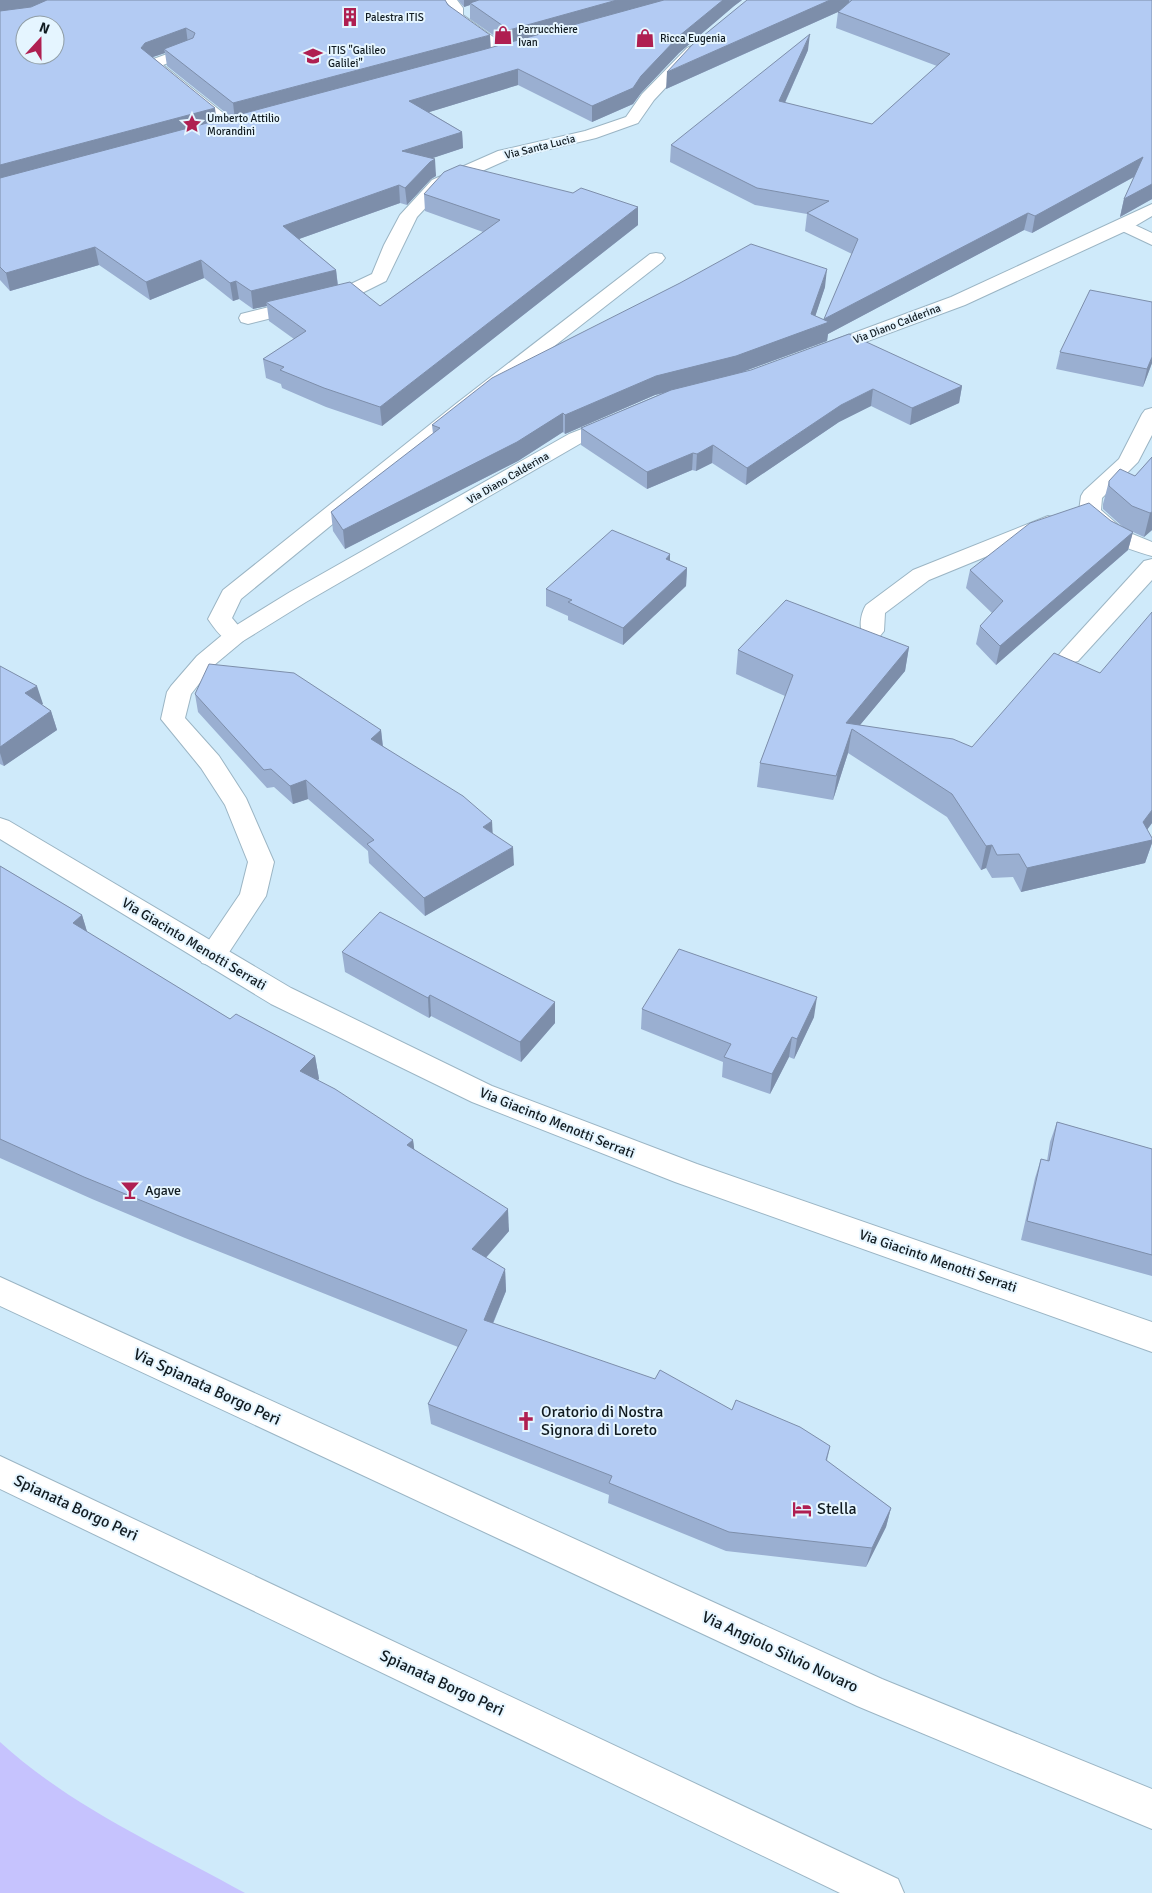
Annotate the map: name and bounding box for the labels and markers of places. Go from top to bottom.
building icon: Palestra ITIS [339,6,361,28]
place label: Palestra ITIS [365,11,424,24]
place label: Parrucchiere Ivan [518,23,578,49]
shop icon: Parrucchiere Ivan [492,24,514,46]
shop icon: Ricca Eugenia [634,27,656,49]
place label: Ricca Eugenia [660,32,726,45]
place label: ITIS "Galileo Galilei" [328,44,386,70]
school or university icon: ITIS "Galileo Galilei" [302,45,324,67]
place label: Umberto Attilio Morandini [207,112,280,138]
place icon: Umberto Attilio Morandini [181,113,203,135]
bar icon: Agave [119,1179,141,1201]
place label: Agave [145,1182,181,1199]
place label: Oratorio di Nostra Signora di Loreto [541,1402,663,1440]
church icon: Oratorio di Nostra Signora di Loreto [515,1410,537,1432]
hotel icon: Stella [791,1498,813,1520]
place label: Stella [817,1499,857,1519]

